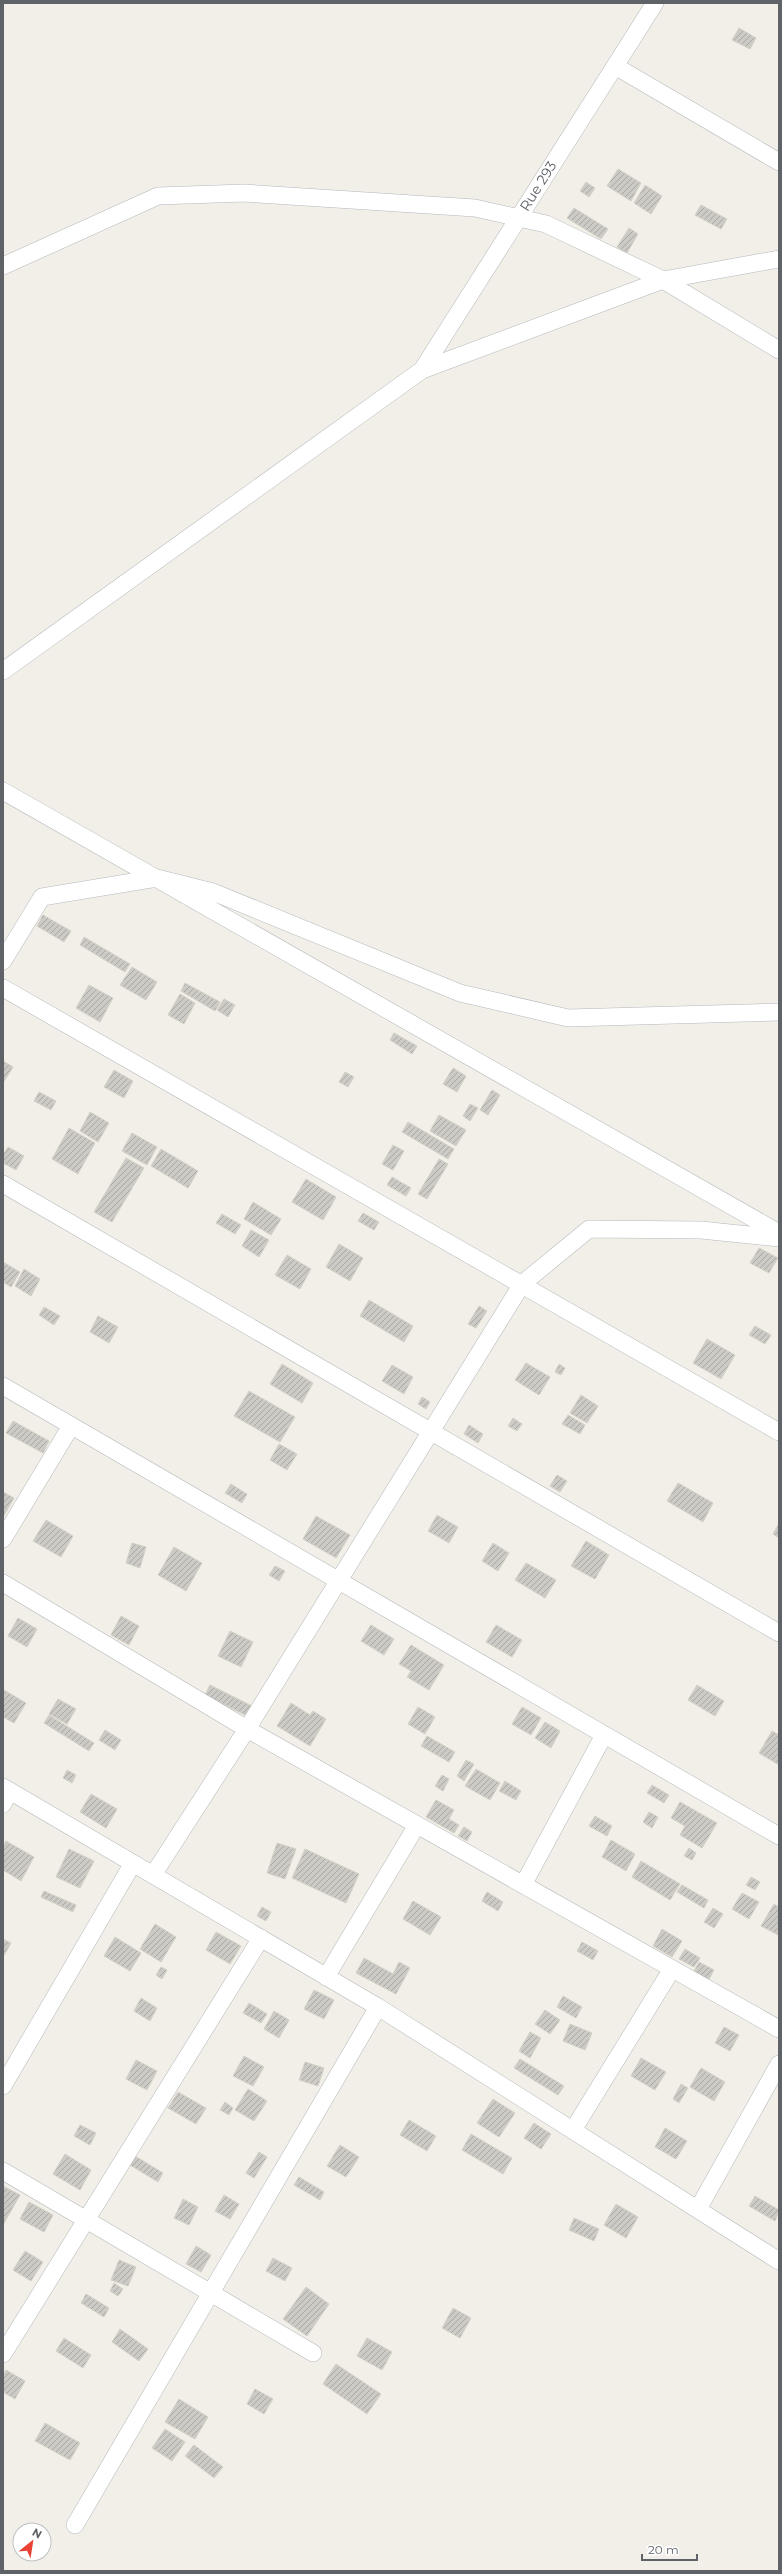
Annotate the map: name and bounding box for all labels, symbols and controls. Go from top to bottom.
street label: Rue 293 [516,157,560,214]
north arrow [12,2522,52,2562]
text: N [30,2525,44,2542]
scale bar [642,2536,697,2562]
text: 20 m [648,2542,679,2557]

